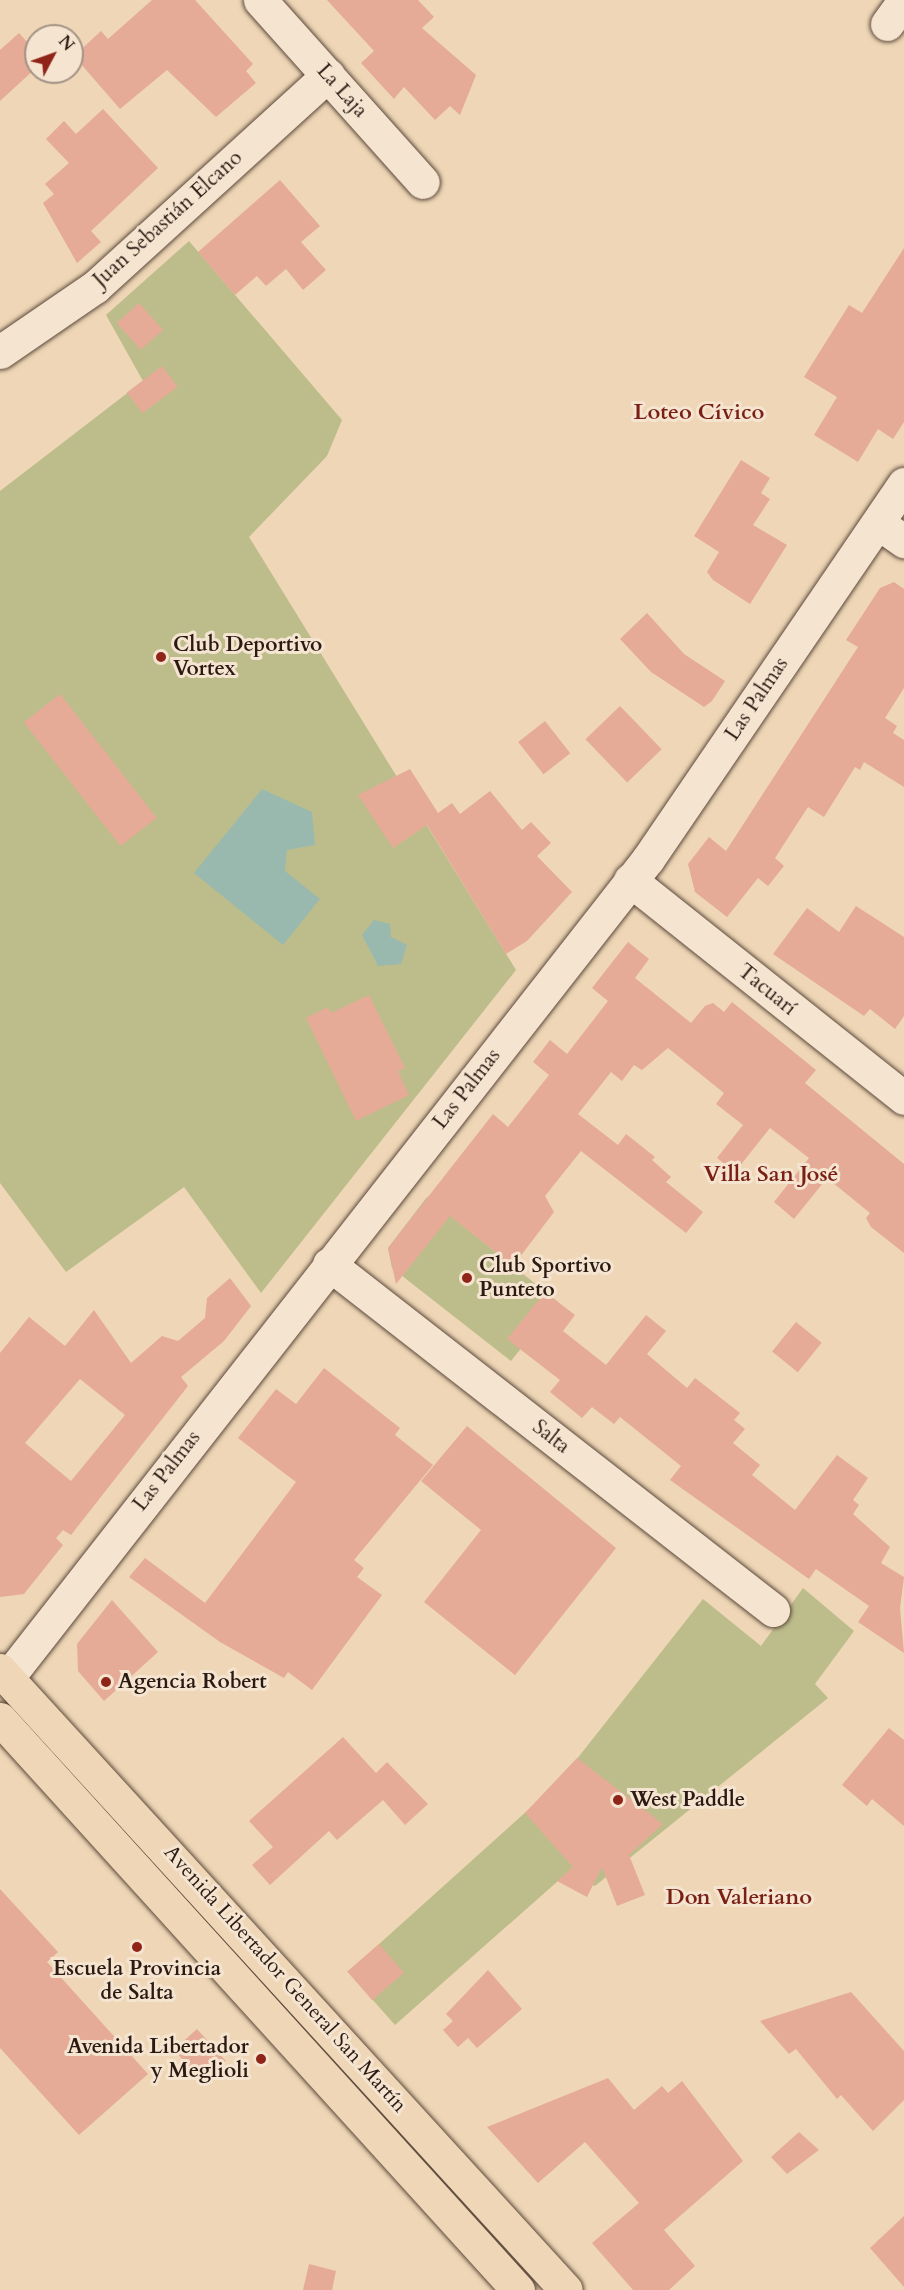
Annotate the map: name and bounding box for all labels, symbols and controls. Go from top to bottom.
north arrow [24,24,84,84]
text: N [53,31,79,56]
street label: La Laja [311,59,373,123]
street label: Juan Sebastián Elcano [88,145,248,293]
district label: Loteo Cívico [634,400,764,426]
place label: Club Deportivo Vortex [173,632,322,682]
marker: Club Deportivo Vortex [154,650,168,664]
street label: Las Palmas [720,653,794,745]
street label: Tacuarí [733,959,801,1021]
street label: Las Palmas [428,1044,506,1134]
district label: Villa San José [704,1162,838,1188]
place label: Club Sportivo Punteto [479,1253,612,1303]
marker: Club Sportivo Punteto [460,1271,474,1285]
street label: Salta [527,1415,575,1459]
street label: Las Palmas [128,1426,206,1516]
place label: Agencia Robert [118,1669,267,1695]
marker: Agencia Robert [99,1675,113,1689]
place label: West Paddle [630,1787,745,1813]
marker: West Paddle [611,1793,625,1807]
street label: Avenida Libertador General San Martín [158,1840,412,2118]
district label: Don Valeriano [666,1885,812,1911]
marker: Escuela Provincia de Salta [130,1940,144,1954]
place label: Escuela Provincia de Salta [53,1956,221,2006]
place label: Avenida Libertador y Meglioli [67,2034,249,2084]
marker: Avenida Libertador y Meglioli [254,2052,268,2066]

